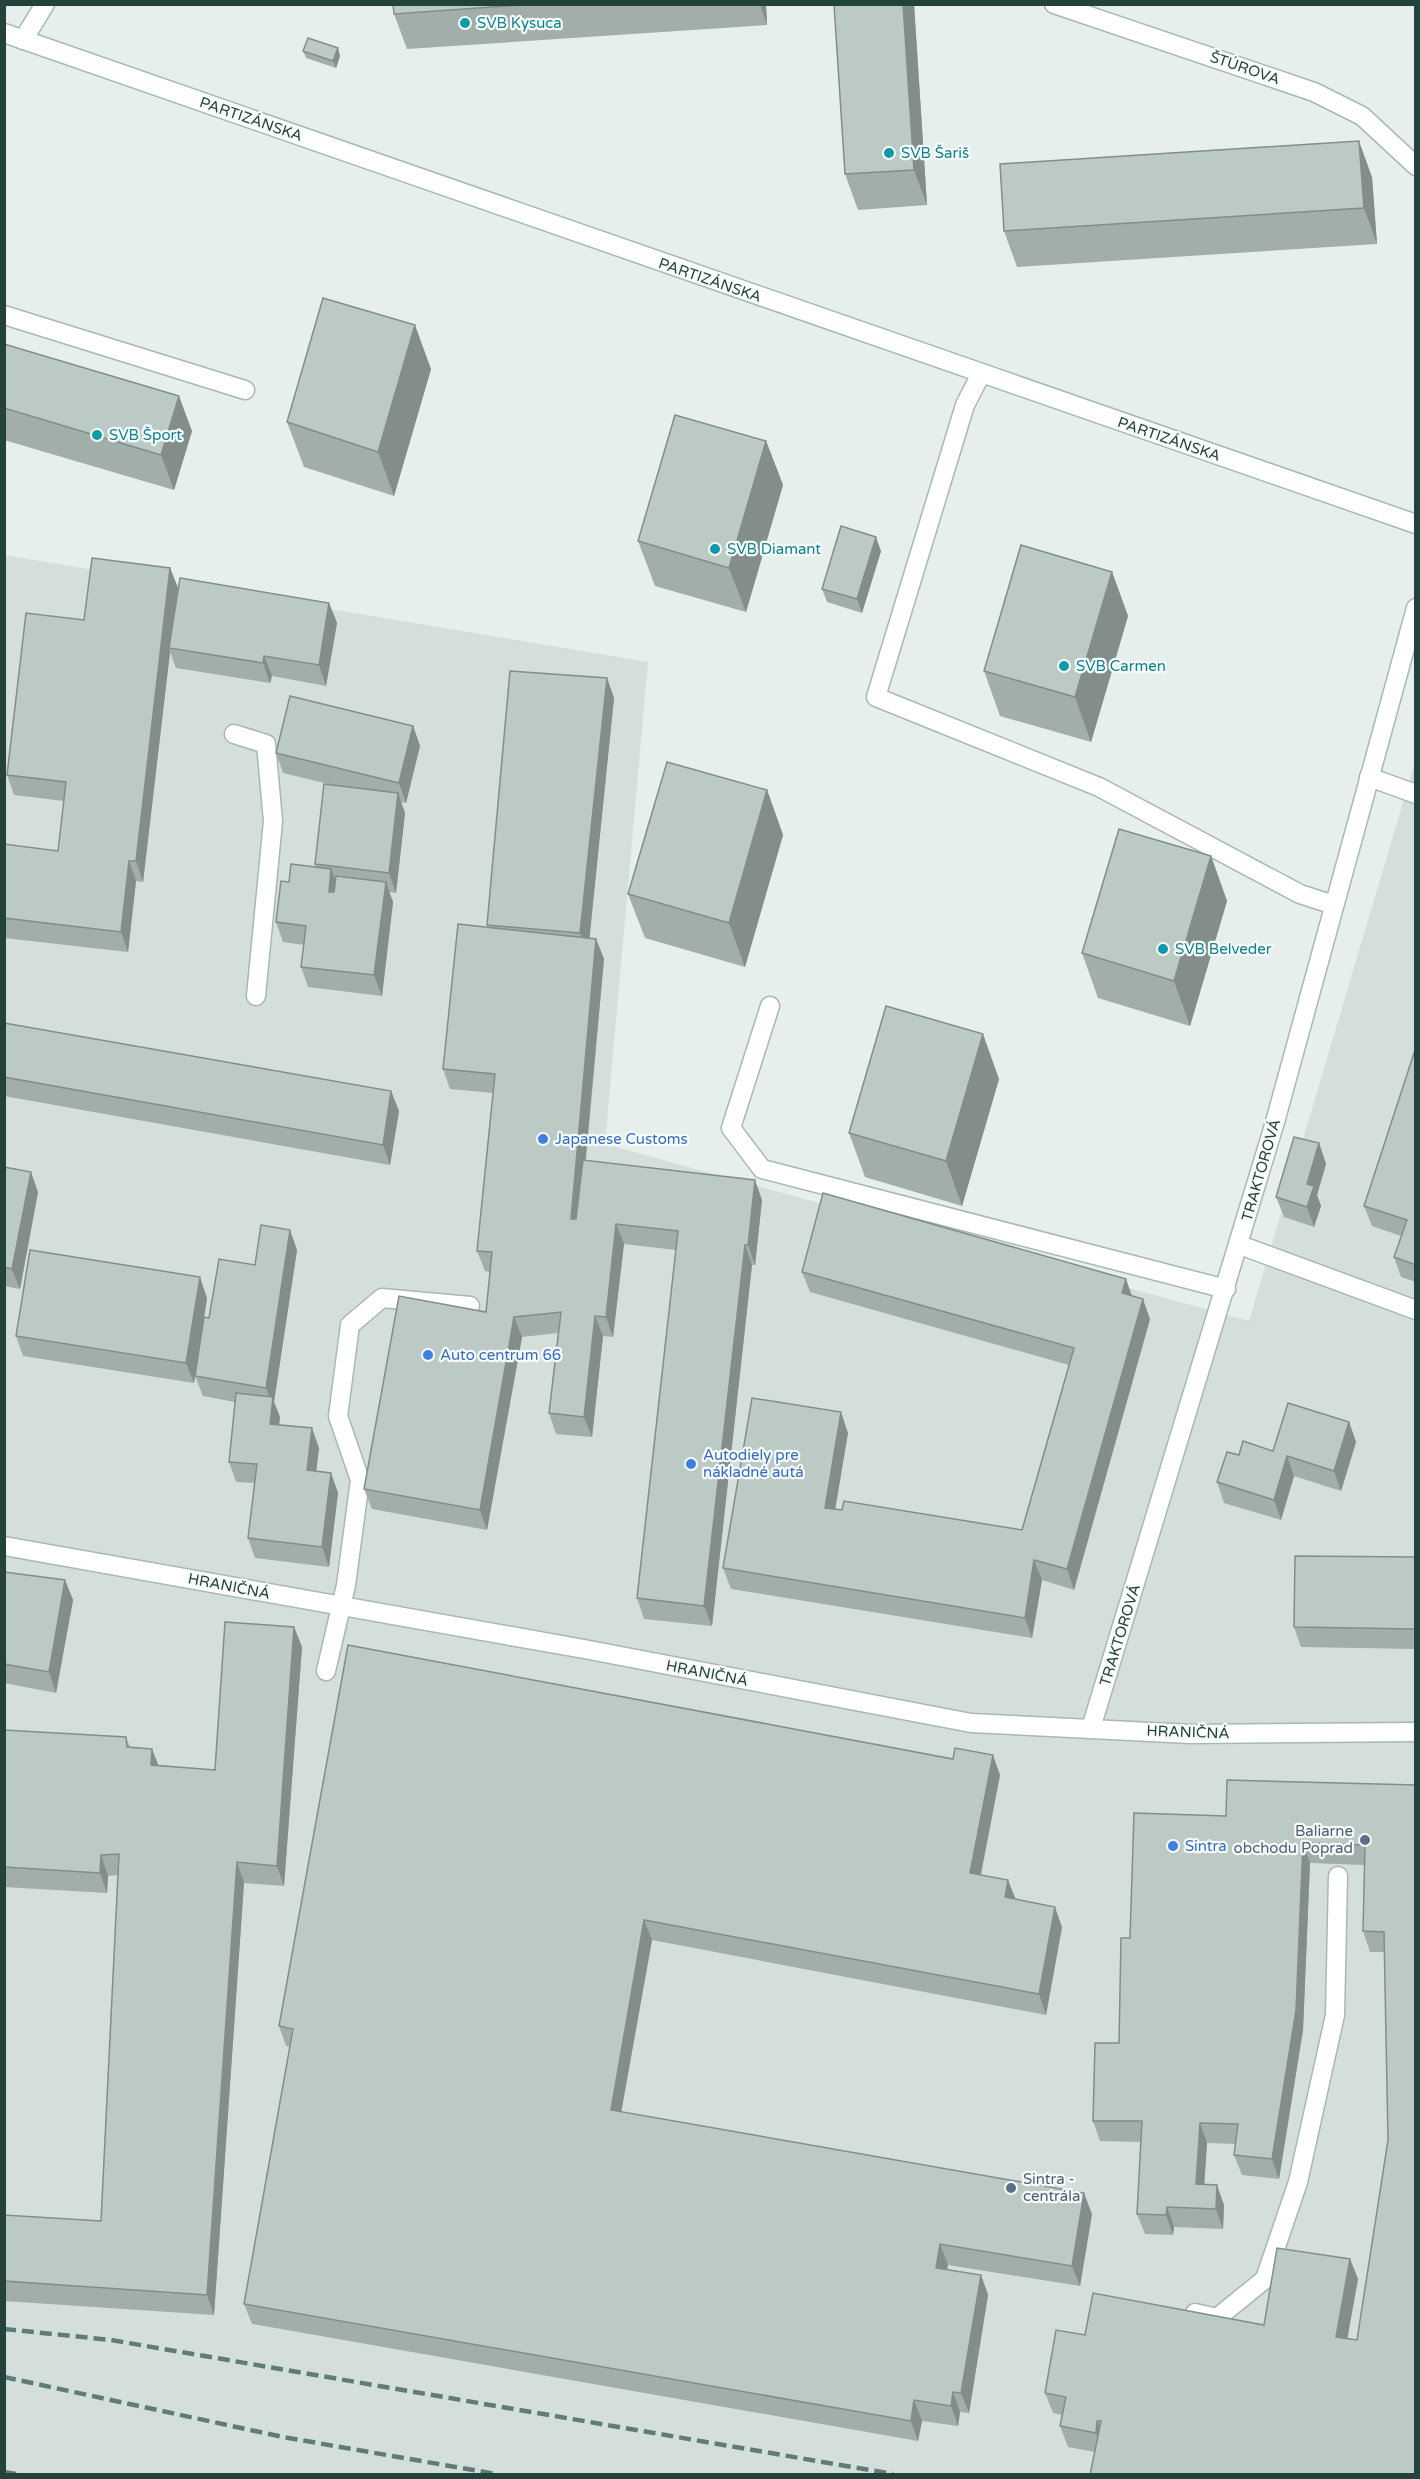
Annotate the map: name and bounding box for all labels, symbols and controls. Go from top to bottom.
place label: SVB Kysuca [477,14,562,32]
marker: SVB Kysuca [458,16,472,30]
street label: ŠTÚROVA [1208,48,1282,88]
street label: PARTIZÁNSKA [197,93,305,145]
place label: SVB Šariš [901,144,969,162]
marker: SVB Šariš [882,146,896,160]
street label: PARTIZÁNSKA [656,254,764,306]
street label: PARTIZÁNSKA [1115,413,1223,465]
place label: SVB Šport [109,426,182,444]
marker: SVB Šport [90,428,104,442]
place label: SVB Diamant [727,540,821,558]
marker: SVB Diamant [708,542,722,556]
place label: SVB Carmen [1076,657,1166,675]
marker: SVB Carmen [1057,659,1071,673]
place label: SVB Belveder [1175,940,1272,958]
marker: SVB Belveder [1156,942,1170,956]
street label: TRAKTOROVÁ [1238,1117,1284,1223]
place label: Japanese Customs [555,1130,688,1148]
marker: Japanese Customs [536,1132,550,1146]
place label: Auto centrum 66 [440,1346,561,1364]
marker: Auto centrum 66 [421,1348,435,1362]
place label: Autodiely pre nákladné autá [703,1446,804,1481]
marker: Autodiely pre nákladné autá [684,1457,698,1471]
street label: HRANIČNÁ [186,1569,272,1603]
street label: TRAKTOROVÁ [1096,1582,1144,1688]
street label: HRANIČNÁ [664,1656,750,1690]
street label: HRANIČNÁ [1146,1722,1230,1742]
place label: Baliarne obchodu Poprad [1234,1822,1353,1857]
marker: Baliarne obchodu Poprad [1358,1833,1372,1847]
place label: Sintra [1185,1837,1227,1855]
marker: Sintra [1166,1839,1180,1853]
place label: Sintra - centrála [1023,2170,1080,2205]
marker: Sintra - centrála [1004,2181,1018,2195]

